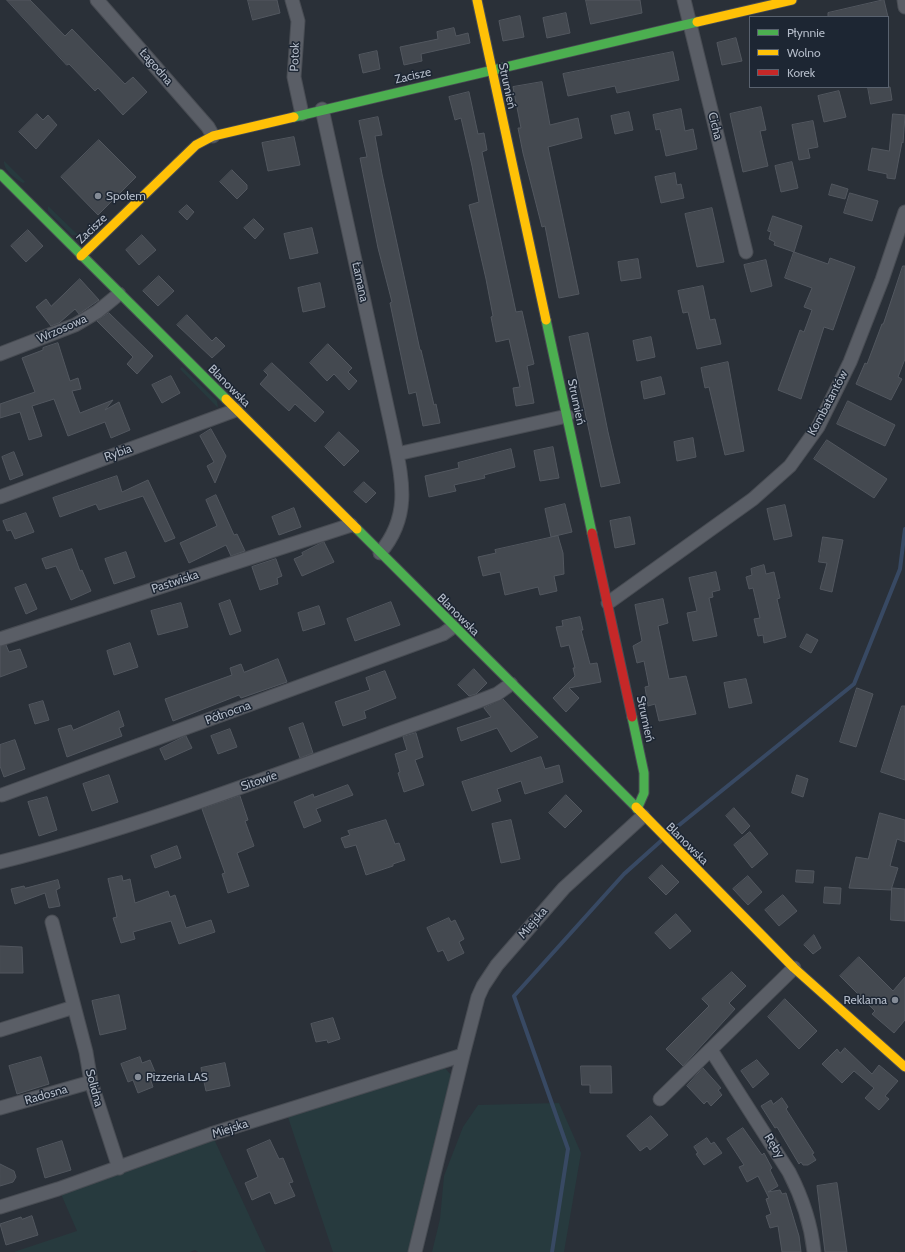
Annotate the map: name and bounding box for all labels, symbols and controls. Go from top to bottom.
legend [749,16,889,88]
text: Płynnie [787,25,825,40]
street label: Potok [287,42,303,72]
text: Wolno [787,45,821,60]
street label: Łagodna [136,46,176,88]
street label: Strumień [495,62,519,110]
street label: Zacisze [393,65,433,87]
text: Korek [787,65,815,80]
street label: Cicha [705,111,725,141]
place label: Społem [106,189,146,203]
marker: Społem [93,191,103,201]
street label: Zacisze [74,211,110,247]
street label: Łamana [349,261,371,303]
street label: Wrzosowa [35,312,89,346]
street label: Blanowska [205,362,253,410]
street label: Kombatantów [805,368,851,438]
street label: Strumień [564,378,588,426]
street label: Rybia [102,441,134,465]
street label: Pastwiska [150,568,200,596]
street label: Blanowska [434,591,482,639]
street label: Strumień [633,695,657,743]
street label: Północna [203,698,253,728]
street label: Sitowie [239,768,279,794]
street label: Blanowska [663,820,711,868]
street label: Miejska [515,904,551,942]
place label: Reklama [844,993,887,1007]
marker: Reklama [890,995,900,1005]
street label: Solidna [82,1068,106,1108]
place label: Pizzeria LAS [146,1070,208,1084]
marker: Pizzeria LAS [133,1072,143,1082]
street label: Radosna [23,1082,69,1108]
street label: Miejska [210,1116,250,1142]
street label: Ręby [761,1131,787,1161]

